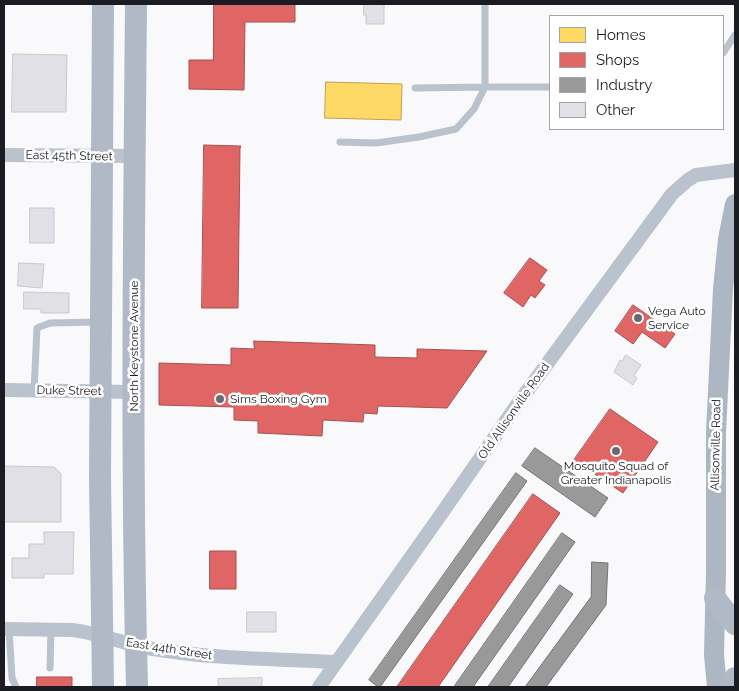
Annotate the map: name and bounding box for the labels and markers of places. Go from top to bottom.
place label: Vega Auto Service [648,304,706,332]
marker: Vega Auto Service [632,312,644,324]
place label: Sims Boxing Gym [230,392,327,406]
marker: Sims Boxing Gym [214,393,226,405]
marker: Mosquito Squad of Greater Indianapolis [610,445,622,457]
place label: Mosquito Squad of Greater Indianapolis [561,459,671,487]

